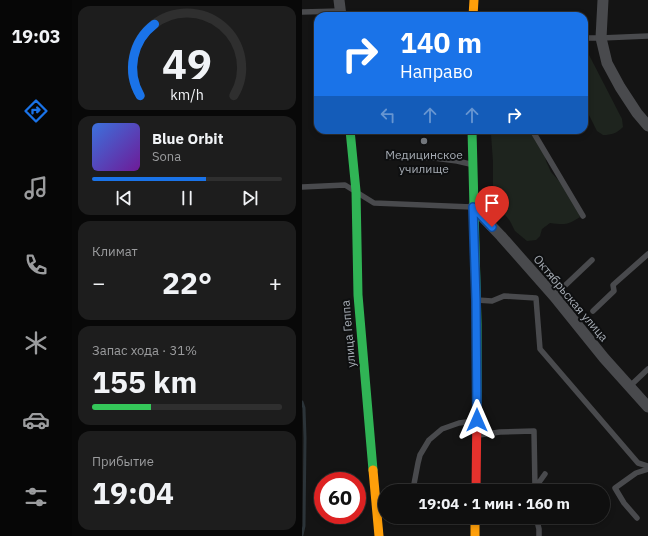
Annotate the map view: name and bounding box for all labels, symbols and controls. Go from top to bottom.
text: 140 m [400,24,482,61]
text: 19:03 [11,25,61,48]
icon: right [334,28,386,80]
text: 49 [162,36,212,90]
text: Направо [400,60,473,83]
text: km/h [170,85,204,104]
icon: directions [22,97,50,125]
icon: left [377,104,399,126]
icon: ahead [419,104,441,126]
icon: ahead [461,104,483,126]
icon: right [503,104,525,126]
text: Blue Orbit [152,129,223,148]
marker: Медицинское училище [419,136,429,146]
place label: Медицинское училище [385,147,463,176]
text: Sona [152,148,181,165]
icon: music [22,174,50,202]
pin [475,186,509,227]
icon: previous [113,187,135,209]
icon: pause [176,187,198,209]
icon: next [239,187,261,209]
icon: arrive [481,192,503,214]
text: Климат [92,243,138,260]
icon: phone [22,251,50,279]
street label: Октябрьская улица [530,252,612,345]
text: 22° [162,263,212,302]
text: − [92,268,105,297]
text: + [269,268,282,297]
street label: улица Геппа [338,299,358,368]
icon: climate [22,329,50,357]
text: Запас хода · 31% [92,342,197,359]
text: 155 km [92,362,197,401]
position arrow [456,399,498,441]
icon: car [22,406,50,434]
text: Прибытие [92,453,154,470]
speed limit sign: 60 [314,472,366,524]
text: 19:04 [92,473,174,512]
icon: filters [22,483,50,511]
text: 19:04 · 1 мин · 160 m [418,494,570,513]

